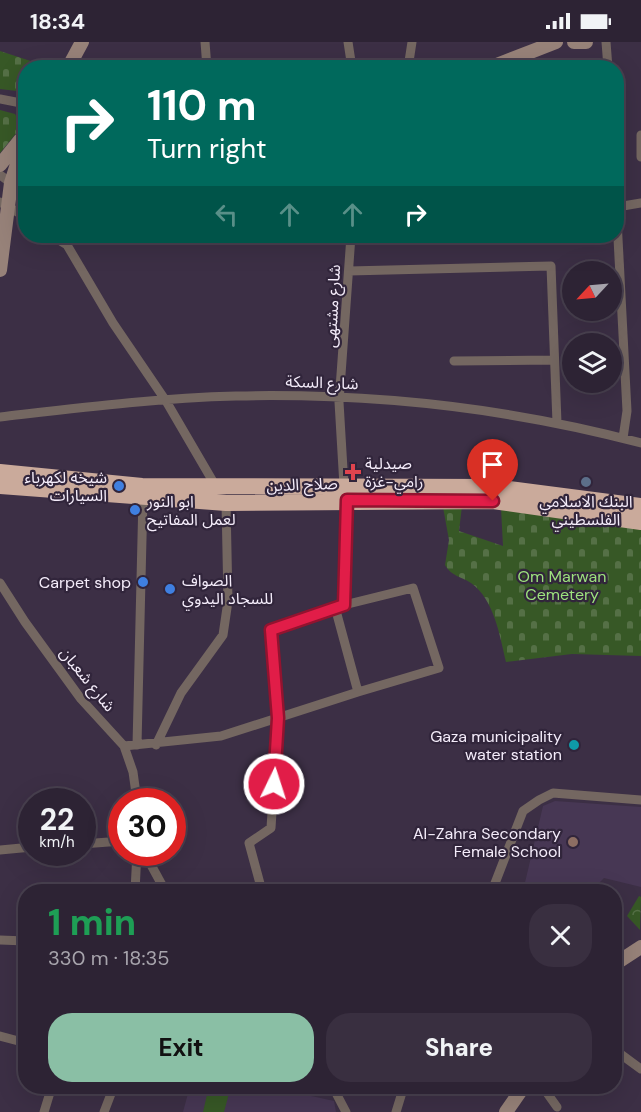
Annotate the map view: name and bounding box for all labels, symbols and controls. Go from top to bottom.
text: 18:34 [30,7,85,36]
text: 110 m [147,78,257,133]
icon: right [48,84,126,162]
text: Turn right [147,131,267,166]
icon: left [210,198,243,231]
icon: ahead [273,198,306,231]
icon: ahead [336,198,369,231]
icon: right [399,198,432,231]
north arrow [562,261,622,321]
map controls [562,261,622,393]
street label: شارع مشتهى [320,264,347,348]
button: layers [562,333,622,393]
street label: شارع السكة [285,371,359,396]
pin [467,439,518,501]
icon: arrive [476,448,509,481]
place label: صيدلية رامي-غزة [365,453,423,494]
marker: صيدلية رامي-غزة [346,465,360,479]
place label: شيخه لكهرباء السيارات [24,467,107,506]
street label: صلاح الدين [266,473,338,498]
marker: البنك الاسلامي الفلسطيني [579,475,593,489]
marker: شيخه لكهرباء السيارات [112,479,126,493]
place label: ابو النور لعمل المفاتيح [146,491,236,532]
place label: البنك الاسلامي الفلسطيني [539,491,633,532]
marker: ابو النور لعمل المفاتيح [128,503,142,517]
park label: Om Marwan Cemetery [518,566,606,605]
place label: الصواف للسجاد اليدوي [182,570,273,611]
place label: Carpet shop [39,572,131,593]
marker: Carpet shop [136,575,150,589]
marker: الصواف للسجاد اليدوي [163,582,177,596]
street label: شارع شعبان [54,643,120,717]
place label: Gaza municipality water station [430,726,562,765]
marker: Gaza municipality water station [567,738,581,752]
position arrow [242,752,306,816]
speed limit sign: 30 [108,788,186,866]
text: 22 [40,800,74,839]
place label: Al-Zahra Secondary Female School [413,823,561,862]
text: km/h [39,832,75,852]
marker: Al-Zahra Secondary Female School [566,835,580,849]
text: 1 min [48,899,136,946]
button: close [529,904,592,967]
text: 330 m · 18:35 [48,945,170,971]
button: Exit [48,1013,314,1082]
button: Share [326,1013,592,1082]

